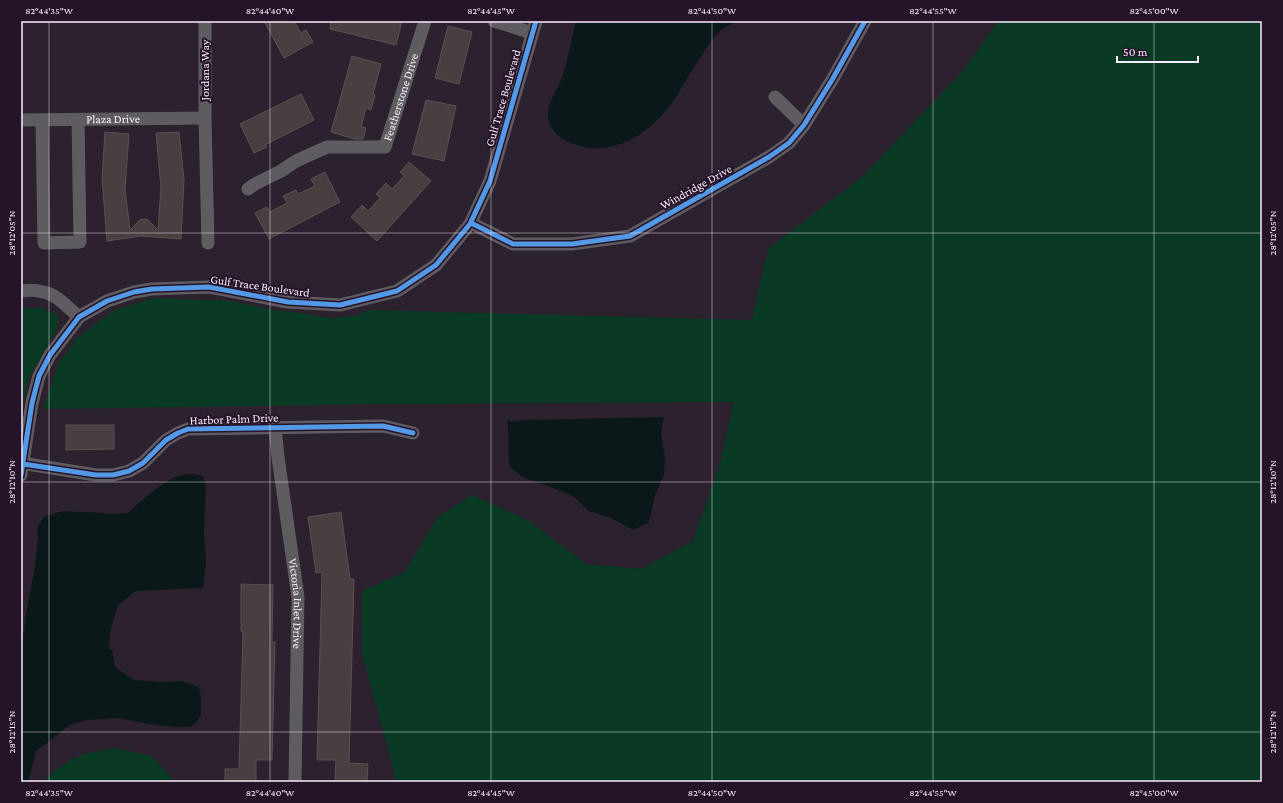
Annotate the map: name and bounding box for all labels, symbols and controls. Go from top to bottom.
text: 82°44'35"W [25,5,74,16]
text: 82°44'40"W [246,5,295,16]
text: 82°44'45"W [467,5,516,16]
text: 82°44'50"W [688,5,737,16]
text: 82°44'55"W [909,5,958,16]
text: 82°45'00"W [1129,5,1179,16]
scale bar [1117,38,1198,64]
street label: Jordana Way [198,39,212,102]
text: 50 m [1123,45,1148,59]
street label: Gulf Trace Boulevard [482,47,524,148]
street label: Featherstone Drive [380,52,421,143]
street label: Plaza Drive [86,112,140,126]
street label: Windridge Drive [658,162,734,212]
text: 28°12'05"N [6,210,17,255]
text: 28°12'05"N [1267,210,1278,255]
street label: Gulf Trace Boulevard [209,272,311,300]
street label: Harbor Palm Drive [189,410,279,428]
text: 28°12'10"N [6,460,17,504]
text: 28°12'10"N [1267,460,1278,504]
street label: Victoria Inlet Drive [286,557,305,649]
text: 28°12'15"N [6,710,17,753]
text: 28°12'15"N [1267,710,1278,753]
text: 82°44'35"W [25,787,74,798]
text: 82°44'40"W [246,787,295,798]
text: 82°44'45"W [467,787,516,798]
text: 82°44'50"W [688,787,737,798]
text: 82°44'55"W [909,787,958,798]
text: 82°45'00"W [1129,787,1179,798]

